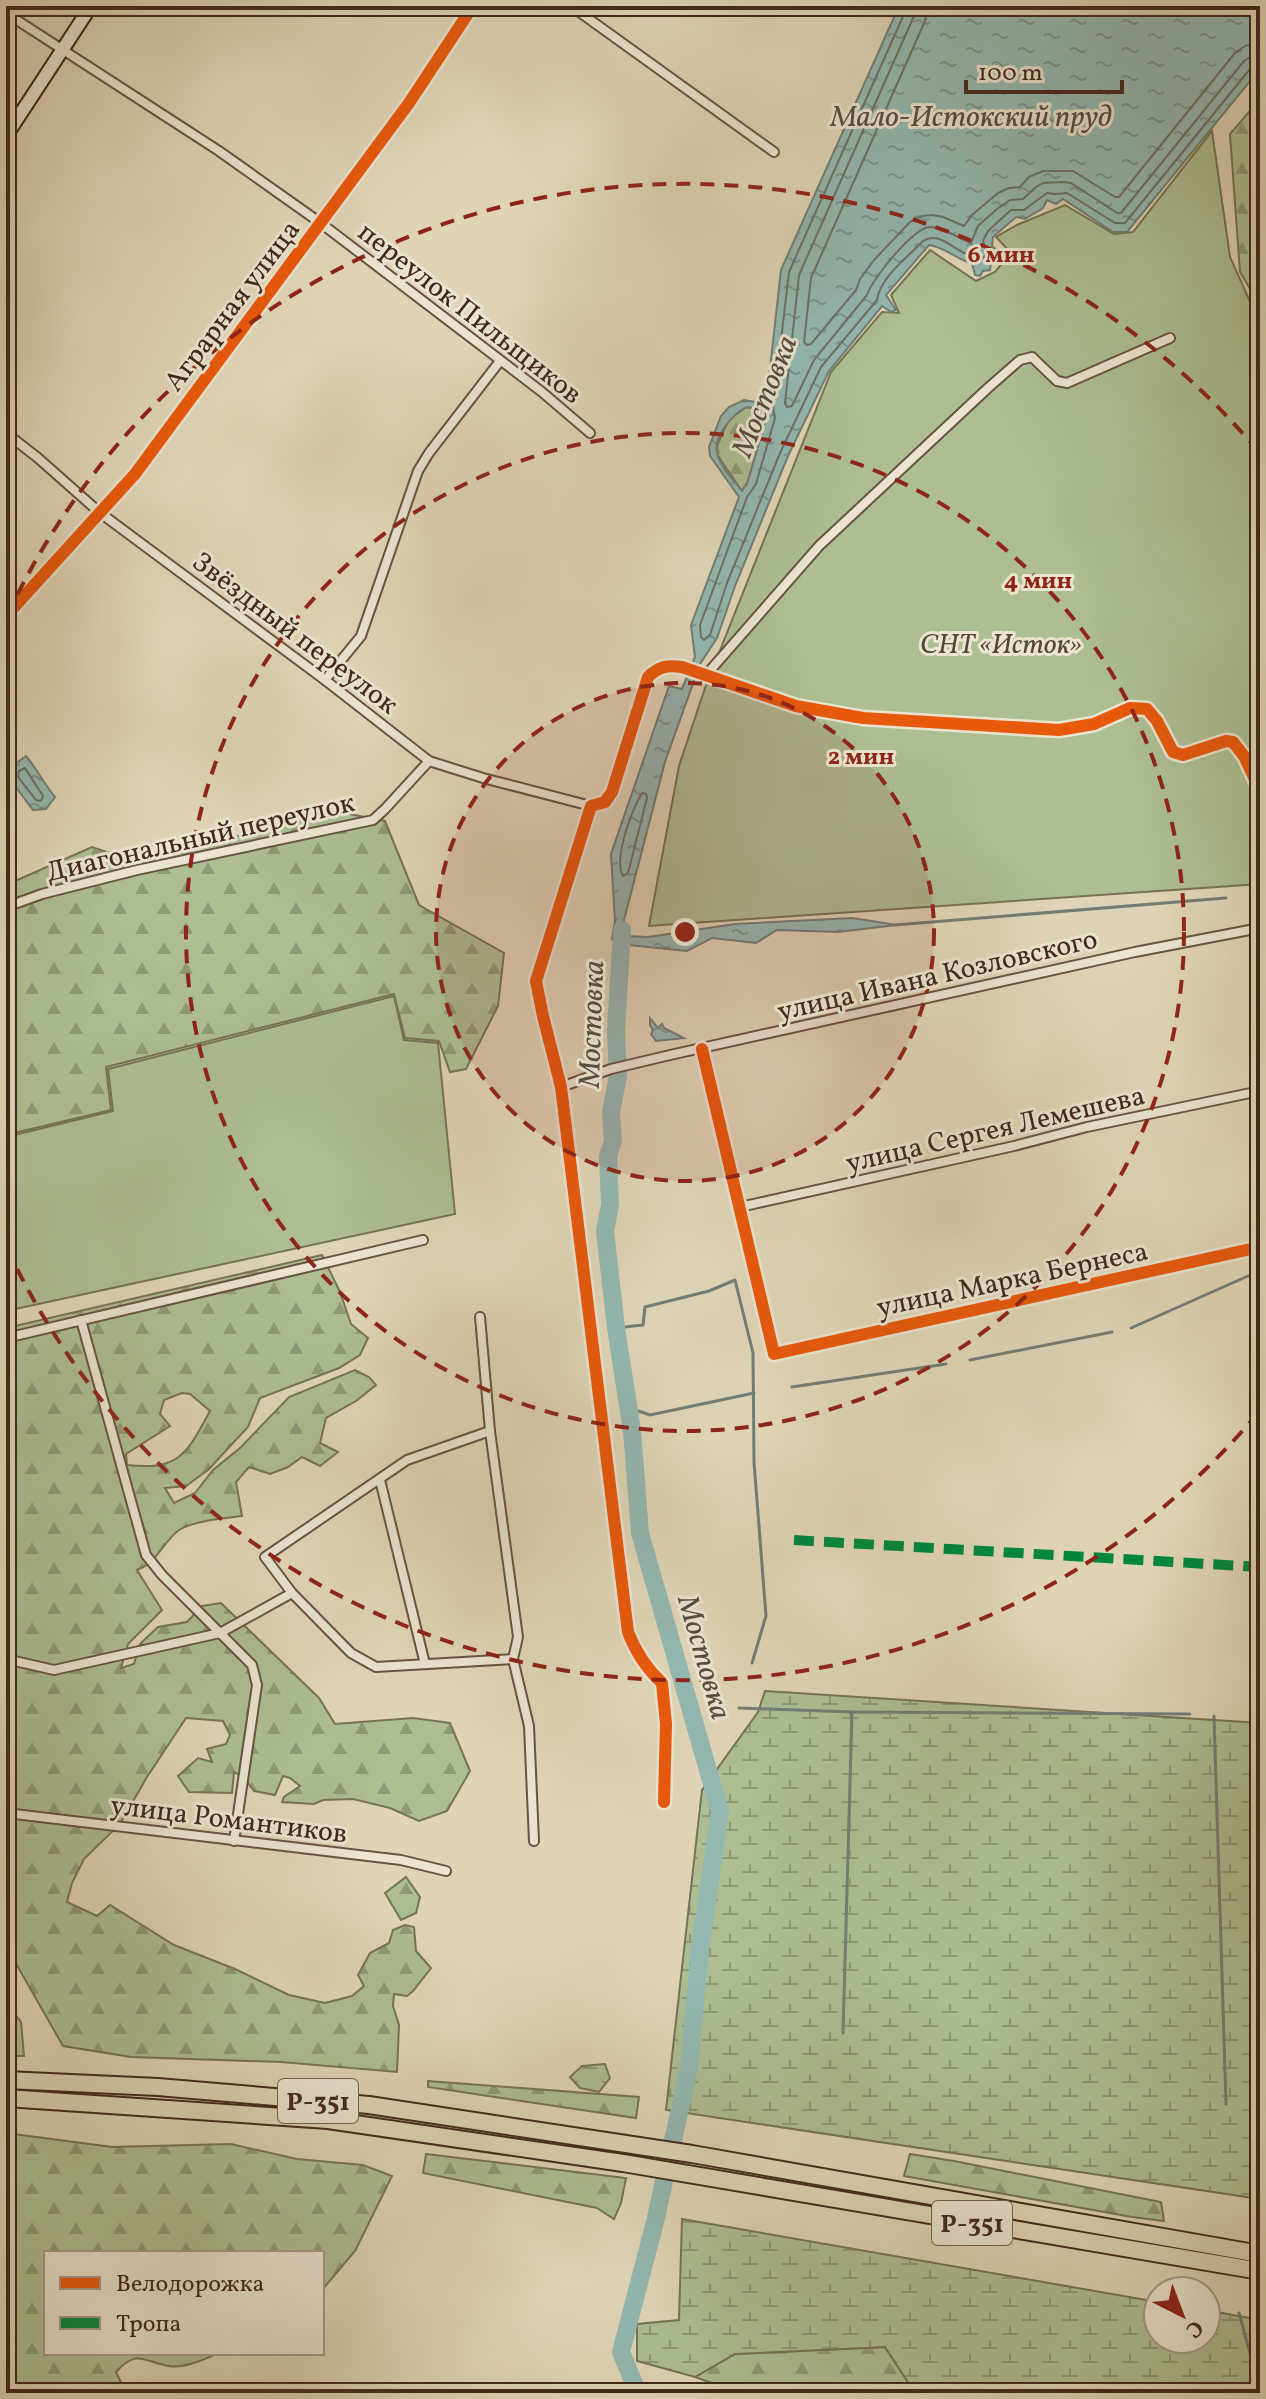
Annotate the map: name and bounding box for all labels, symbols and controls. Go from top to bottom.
scale bar [966,44,1122,94]
text: 100 m [978,57,1043,91]
water label: Мало-Истокский пруд [830,97,1112,139]
street label: Аграрная улица [156,213,310,400]
street label: переулок Пильщиков [349,214,590,414]
text: 6 мин [968,239,1034,273]
water label: Мостовка [722,330,809,465]
street label: Звёздный переулок [183,544,406,725]
text: 4 мин [1004,565,1072,599]
park label: СНТ «Исток» [920,626,1082,665]
text: 2 мин [828,741,894,775]
street label: Диагональный переулок [42,784,359,893]
centre of rings [671,918,699,946]
street label: улица Ивана Козловского [774,921,1101,1032]
water label: Мостовка [570,960,616,1090]
street label: улица Сергея Лемешева [842,1077,1149,1184]
street label: улица Марка Бернеса [873,1233,1152,1328]
water label: Мостовка [665,1590,741,1725]
street label: улица Романтиков [108,1787,349,1854]
road number: Р-351 [278,2079,358,2123]
road number: Р-351 [932,2201,1012,2245]
legend [44,2251,324,2355]
text: Велодорожка [116,2268,264,2302]
north arrow [1142,2275,1222,2355]
text: Тропа [116,2308,182,2342]
text: С [1178,2312,1209,2344]

